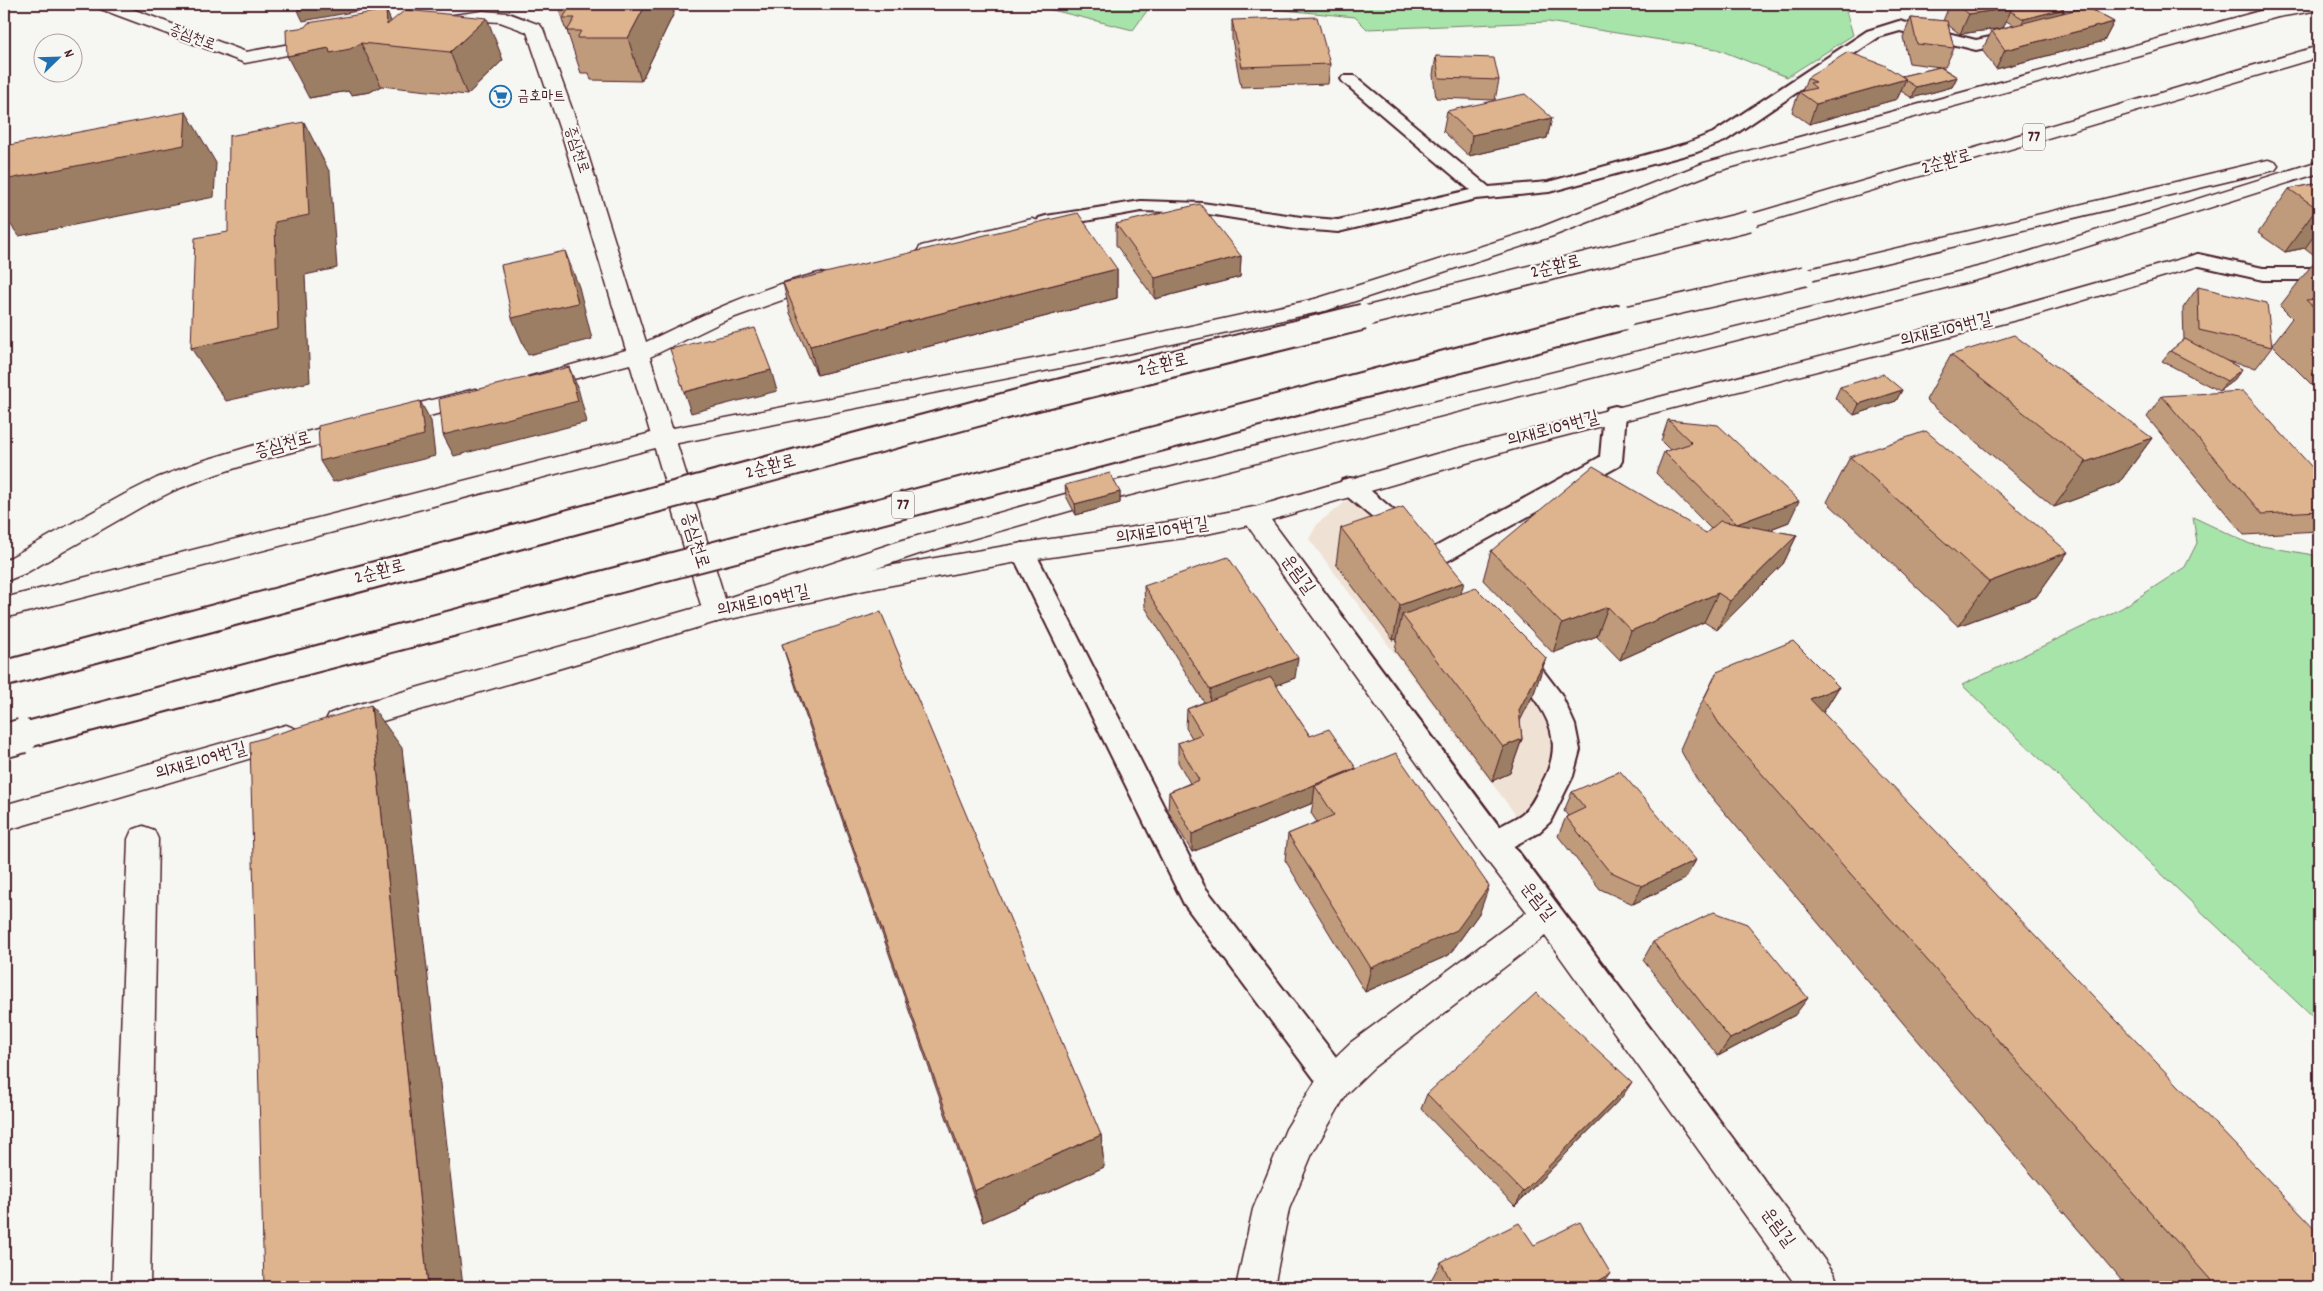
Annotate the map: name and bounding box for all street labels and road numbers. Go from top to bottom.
street label: 증심천로 [166,19,218,57]
street label: 증심천로 [558,124,594,176]
road number: 77 [2023,124,2045,150]
street label: 2순환로 [1919,144,1975,182]
street label: 2순환로 [1528,250,1584,286]
street label: 의재로109번길 [1897,307,1995,355]
street label: 2순환로 [1135,348,1191,384]
street label: 의재로109번길 [1504,406,1602,454]
street label: 증심천로 [252,426,314,466]
street label: 2순환로 [743,449,799,487]
road number: 77 [892,492,914,518]
street label: 증심천로 [674,510,714,572]
street label: 의재로109번길 [1113,512,1211,552]
street label: 운림길 [1274,550,1320,600]
street label: 2순환로 [352,554,408,592]
street label: 의재로109번길 [714,580,812,624]
street label: 의재로109번길 [152,737,250,787]
street label: 운림길 [1514,877,1561,927]
street label: 운림길 [1754,1203,1800,1253]

